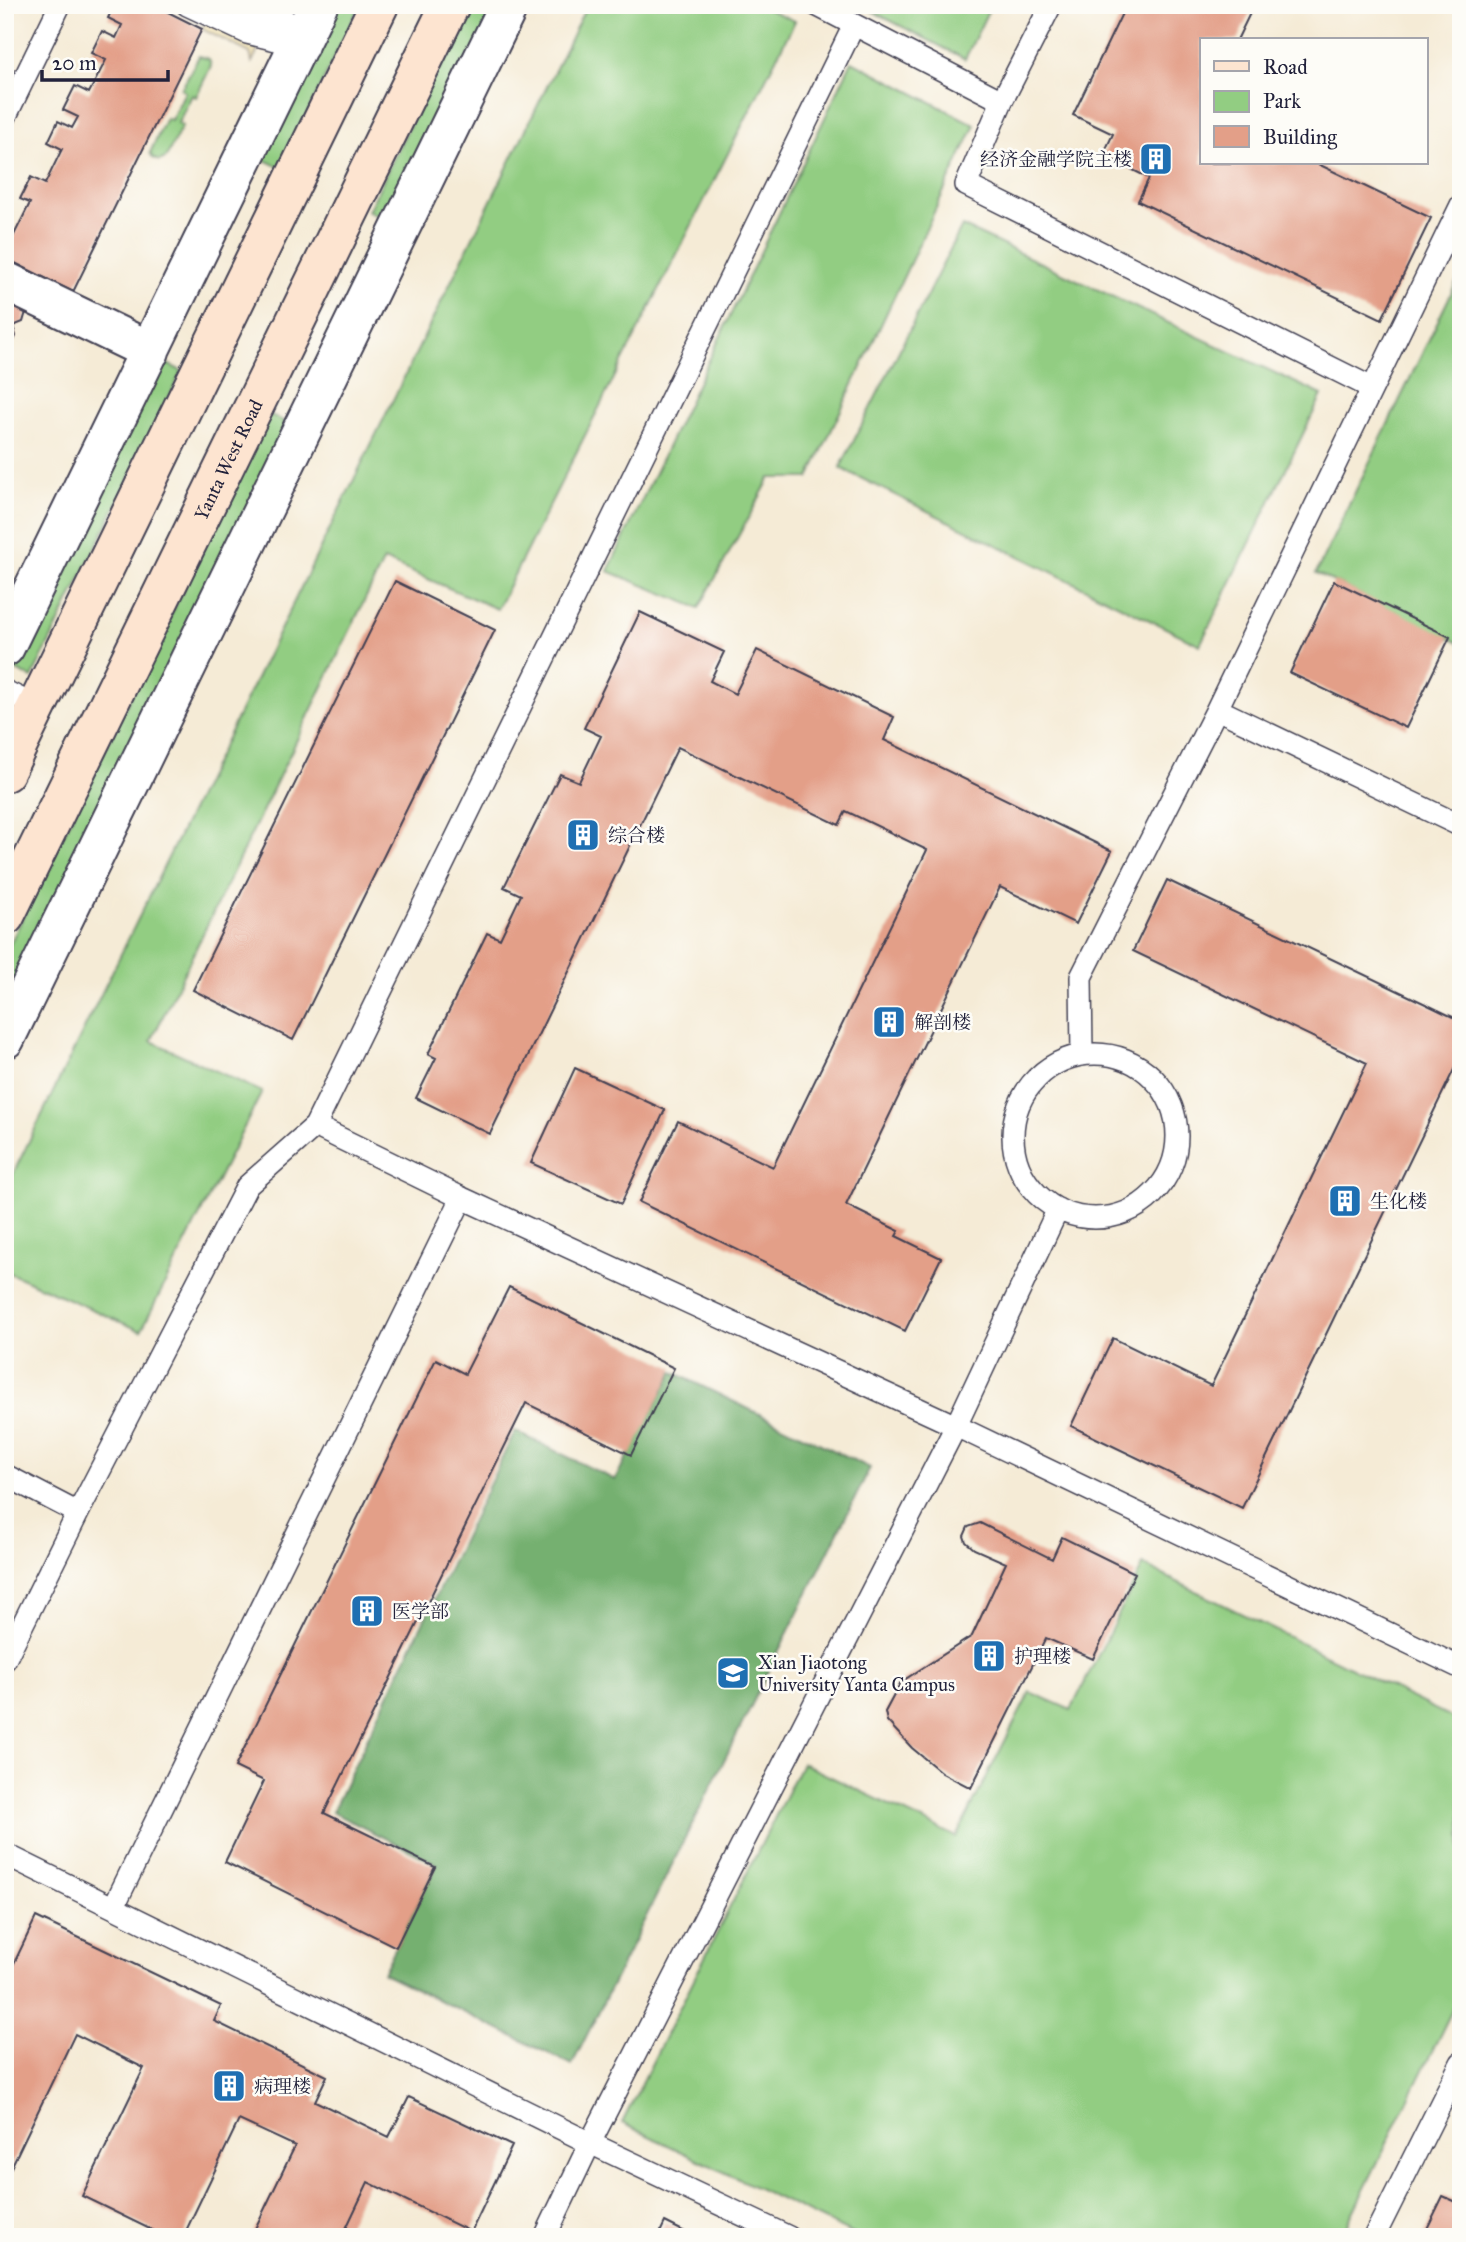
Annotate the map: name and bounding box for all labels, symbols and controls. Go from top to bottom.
scale bar [42,38,168,82]
legend [1200,38,1428,164]
text: 20 m [52,50,97,76]
text: Road [1263,54,1308,80]
text: Park [1263,88,1301,114]
text: Building [1263,124,1337,150]
building icon: 经济金融学院主楼 [1137,140,1175,178]
place label: 经济金融学院主楼 [980,148,1132,171]
street label: Yanta West Road [189,395,267,524]
building icon: 综合楼 [564,816,602,854]
place label: 综合楼 [608,824,665,847]
building icon: 解剖楼 [870,1003,908,1041]
place label: 解剖楼 [914,1011,971,1034]
building icon: 生化楼 [1326,1182,1364,1220]
place label: 生化楼 [1370,1190,1427,1213]
building icon: 医学部 [348,1592,386,1630]
place label: 医学部 [392,1600,449,1623]
building icon: 护理楼 [970,1637,1008,1675]
place label: 护理楼 [1014,1645,1071,1668]
place label: Xian Jiaotong University Yanta Campus [758,1651,955,1696]
school or university icon: Xian Jiaotong University Yanta Campus [714,1654,752,1692]
building icon: 病理楼 [210,2067,248,2105]
place label: 病理楼 [254,2075,311,2098]

